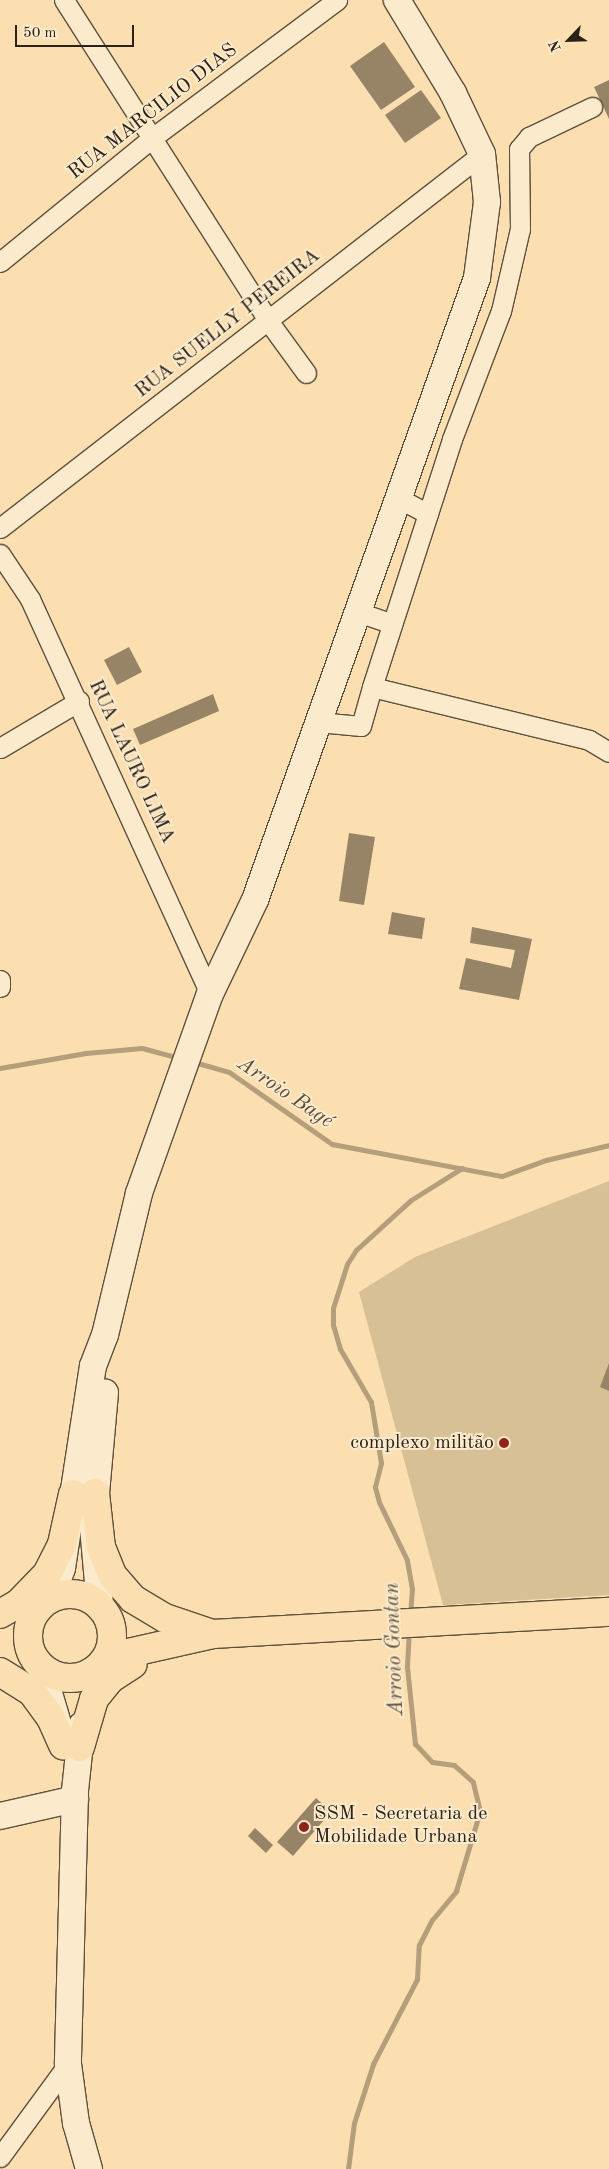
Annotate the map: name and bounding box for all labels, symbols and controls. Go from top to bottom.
scale bar [18,15,136,47]
north arrow [544,15,594,65]
text: 50 m [23,26,57,41]
text: N [547,38,564,54]
street label: RUA MARCILIO DIAS [64,39,242,185]
street label: RUA SUELLY PEREIRA [131,244,325,404]
street label: RUA LAURO LIMA [82,676,180,848]
water label: Arroio Bagé [232,1052,338,1134]
place label: complexo militão [350,1431,494,1455]
marker: complexo militão [498,1437,510,1449]
water label: Arroio Gontan [380,1582,410,1716]
place label: SSM - Secretaria de Mobilidade Urbana [314,1803,487,1850]
marker: SSM - Secretaria de Mobilidade Urbana [298,1821,310,1833]

